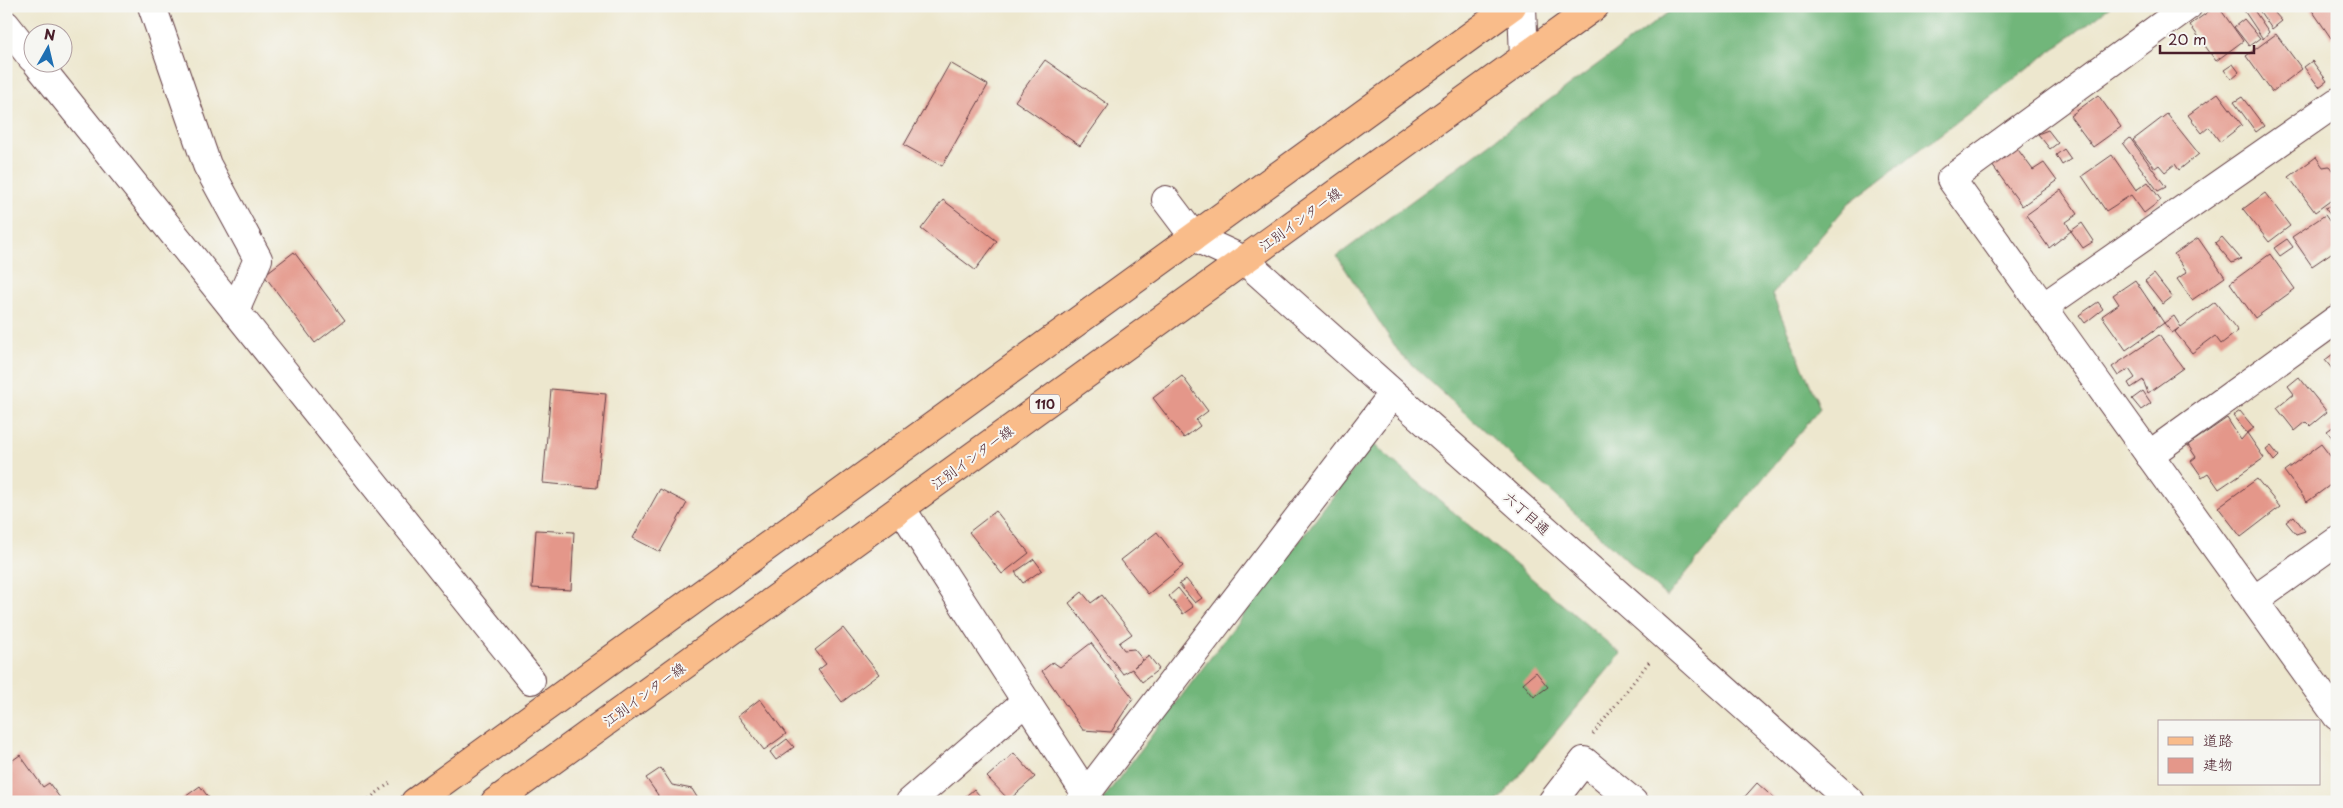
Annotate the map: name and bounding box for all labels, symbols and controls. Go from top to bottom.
north arrow [22,22,72,72]
scale bar [2160,22,2254,54]
text: N [43,23,57,46]
text: 20 m [2168,27,2207,50]
street label: 江別インター線 [1254,182,1346,256]
road number: 110 [1030,394,1060,414]
street label: 江別インター線 [926,420,1018,494]
street label: 六丁目通 [1499,486,1555,540]
street label: 江別インター線 [598,657,690,731]
legend [2158,720,2320,786]
text: 道路 [2203,728,2233,751]
text: 建物 [2203,752,2233,775]

